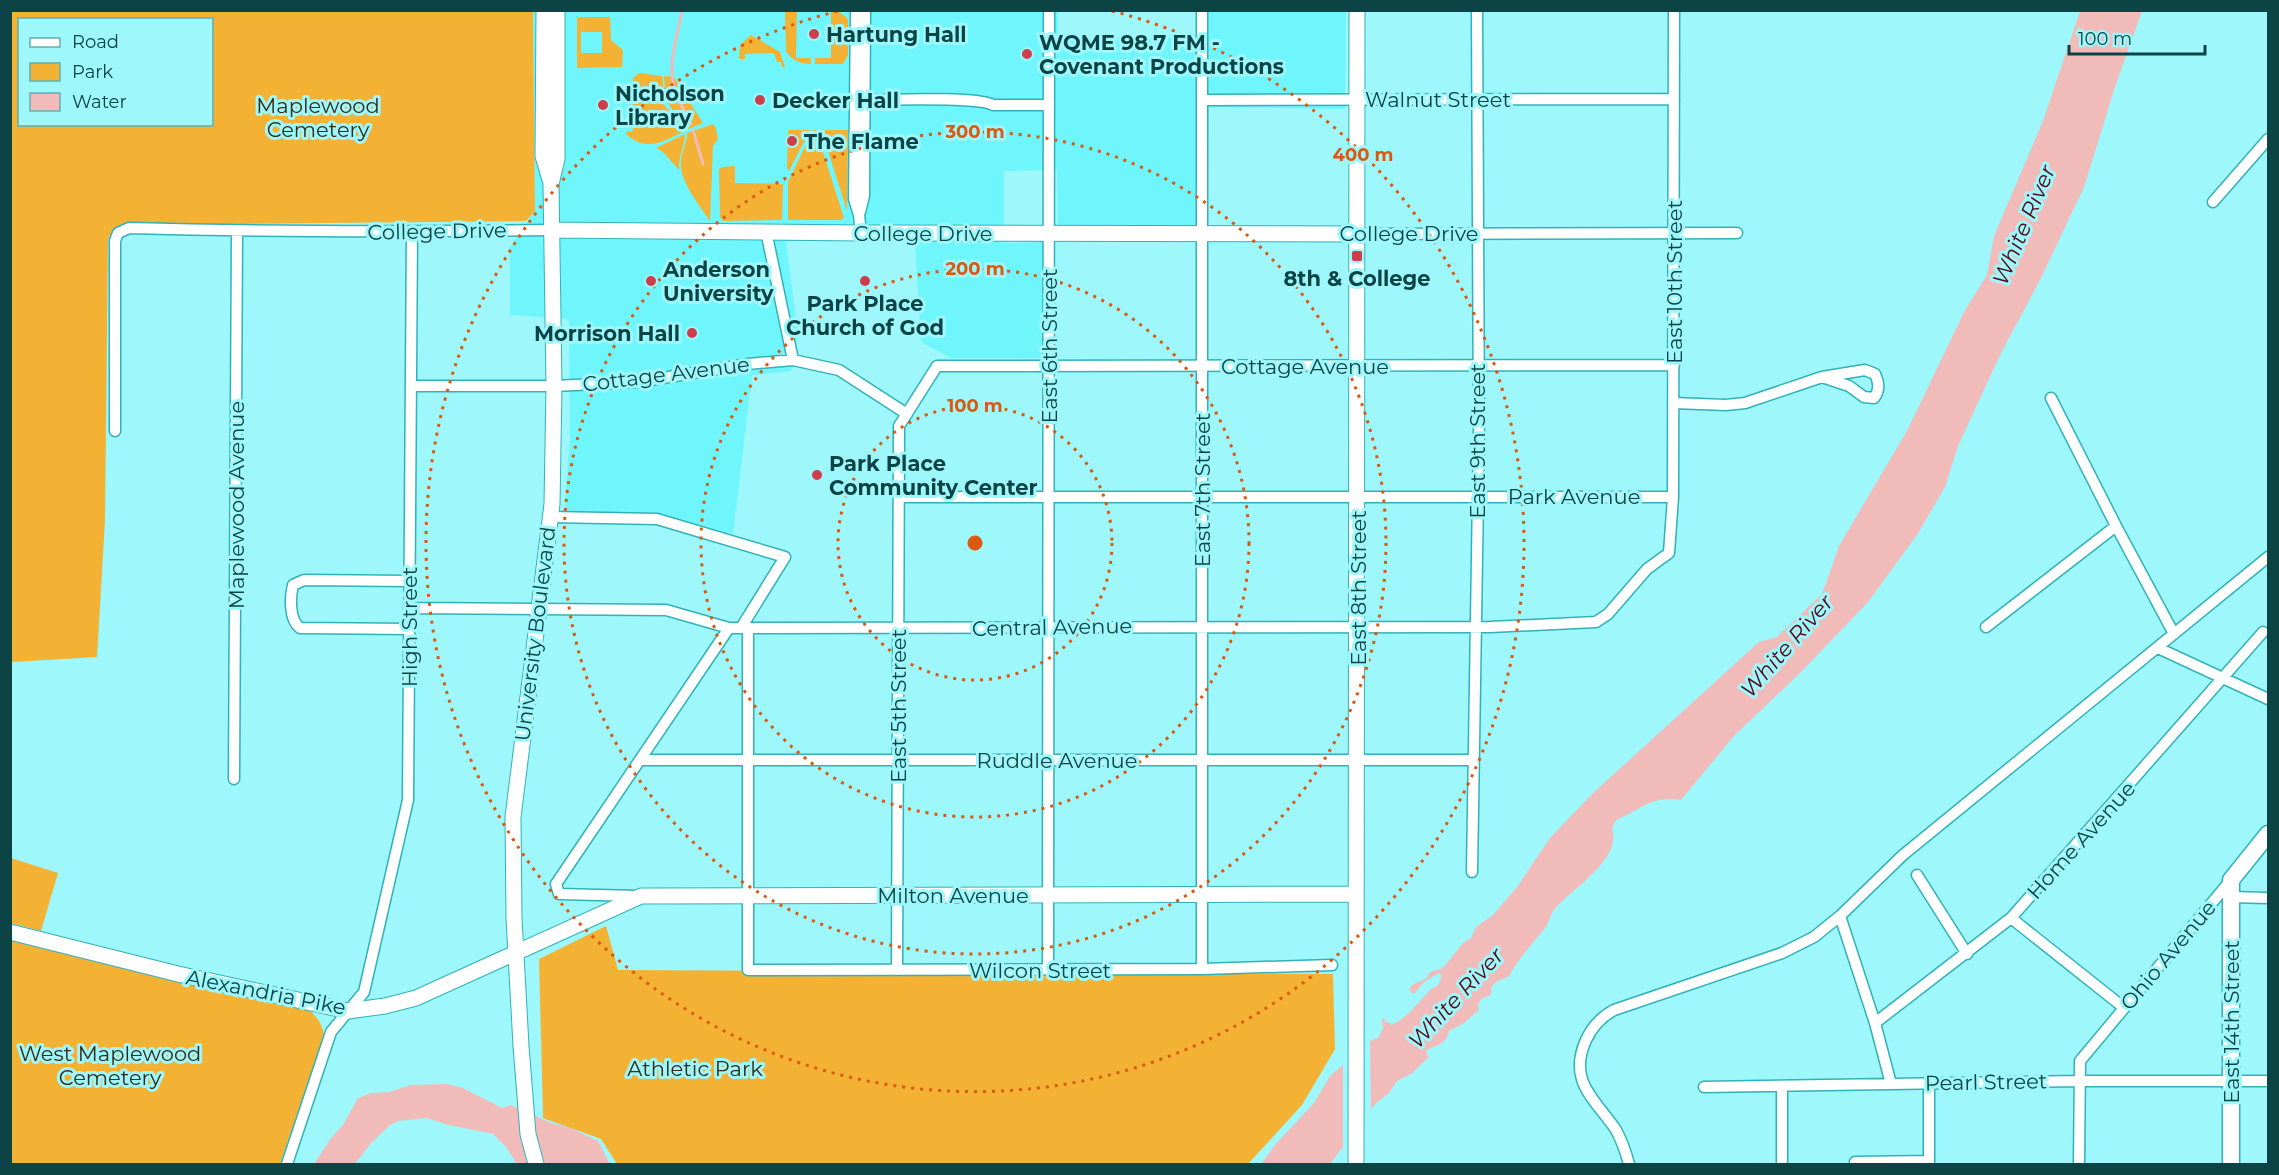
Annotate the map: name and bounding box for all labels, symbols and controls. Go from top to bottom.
legend [18,18,213,126]
scale bar [2069,18,2206,56]
place label: Hartung Hall [826,22,967,47]
marker: Hartung Hall [807,27,821,41]
text: 100 m [2078,28,2132,50]
place label: WQME 98.7 FM - Covenant Productions [1039,30,1284,79]
text: Road [72,31,119,53]
marker: WQME 98.7 FM - Covenant Productions [1020,47,1034,61]
text: Park [72,61,113,83]
place label: Nicholson Library [615,81,725,130]
street label: Walnut Street [1365,87,1511,112]
place label: Decker Hall [772,88,899,113]
text: Water [72,91,127,113]
park label: Maplewood Cemetery [256,93,380,142]
marker: Decker Hall [753,93,767,107]
marker: Nicholson Library [596,98,610,112]
text: 300 m [944,121,1005,143]
place label: The Flame [804,129,919,154]
marker: The Flame [785,134,799,148]
text: 400 m [1333,144,1393,166]
water label: White River [1987,160,2062,289]
street label: East 10th Street [1662,200,1687,364]
street label: College Drive [367,217,507,245]
street label: College Drive [853,221,993,246]
street label: College Drive [1339,221,1479,246]
marker: 8th & College [1350,249,1364,263]
place label: Anderson University [662,257,774,306]
text: 200 m [945,258,1005,280]
place label: 8th & College [1283,266,1431,291]
street label: East 6th Street [1037,268,1062,424]
marker: Anderson University [644,274,658,288]
marker: Park Place Church of God [858,274,872,288]
place label: Park Place Church of God [786,291,944,340]
place label: Morrison Hall [534,321,680,346]
marker: Morrison Hall [685,326,699,340]
street label: Cottage Avenue [581,351,751,397]
street label: Cottage Avenue [1221,354,1389,379]
street label: East 9th Street [1465,363,1490,519]
text: 100 m [947,395,1003,417]
street label: Maplewood Avenue [224,401,249,609]
street label: East 7th Street [1190,413,1215,567]
place label: Park Place Community Center [829,451,1038,500]
marker: Park Place Community Center [810,468,824,482]
street label: Park Avenue [1508,484,1640,509]
street label: East 8th Street [1346,510,1371,666]
street label: University Boulevard [509,525,561,743]
centre of rings [965,533,985,553]
street label: High Street [397,567,422,687]
water label: White River [1735,588,1840,703]
street label: Central Avenue [972,613,1132,641]
street label: East 5th Street [886,629,911,783]
street label: Ruddle Avenue [977,748,1137,773]
street label: Home Avenue [2022,776,2140,904]
street label: Milton Avenue [877,883,1029,908]
street label: Ohio Avenue [2115,895,2221,1015]
street label: East 14th Street [2219,940,2244,1104]
water label: White River [1403,941,1510,1054]
street label: Wilcon Street [969,958,1111,983]
street label: Alexandria Pike [184,964,348,1020]
park label: West Maplewood Cemetery [19,1041,201,1090]
park label: Athletic Park [627,1056,763,1081]
street label: Pearl Street [1925,1068,2047,1096]

